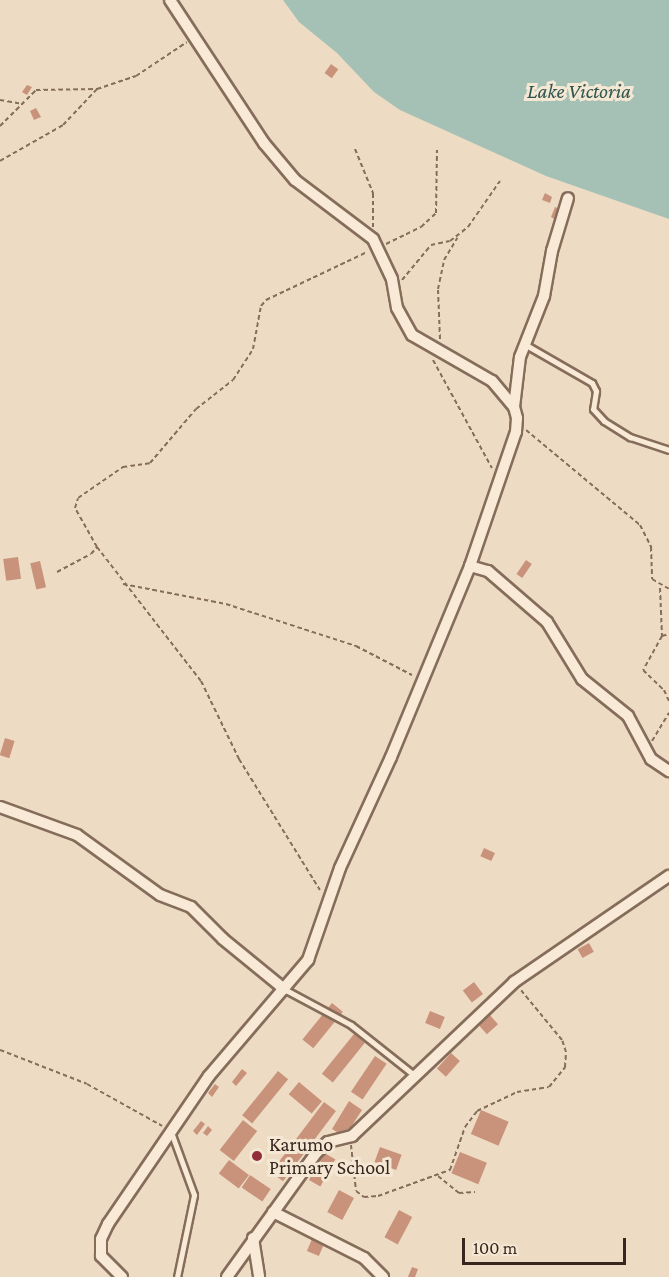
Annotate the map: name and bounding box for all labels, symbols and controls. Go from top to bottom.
water label: Lake Victoria [527,78,631,104]
place label: Karumo Primary School [269,1132,390,1179]
marker: Karumo Primary School [250,1149,264,1163]
scale bar [465,1226,628,1264]
text: 100 m [473,1238,517,1258]

